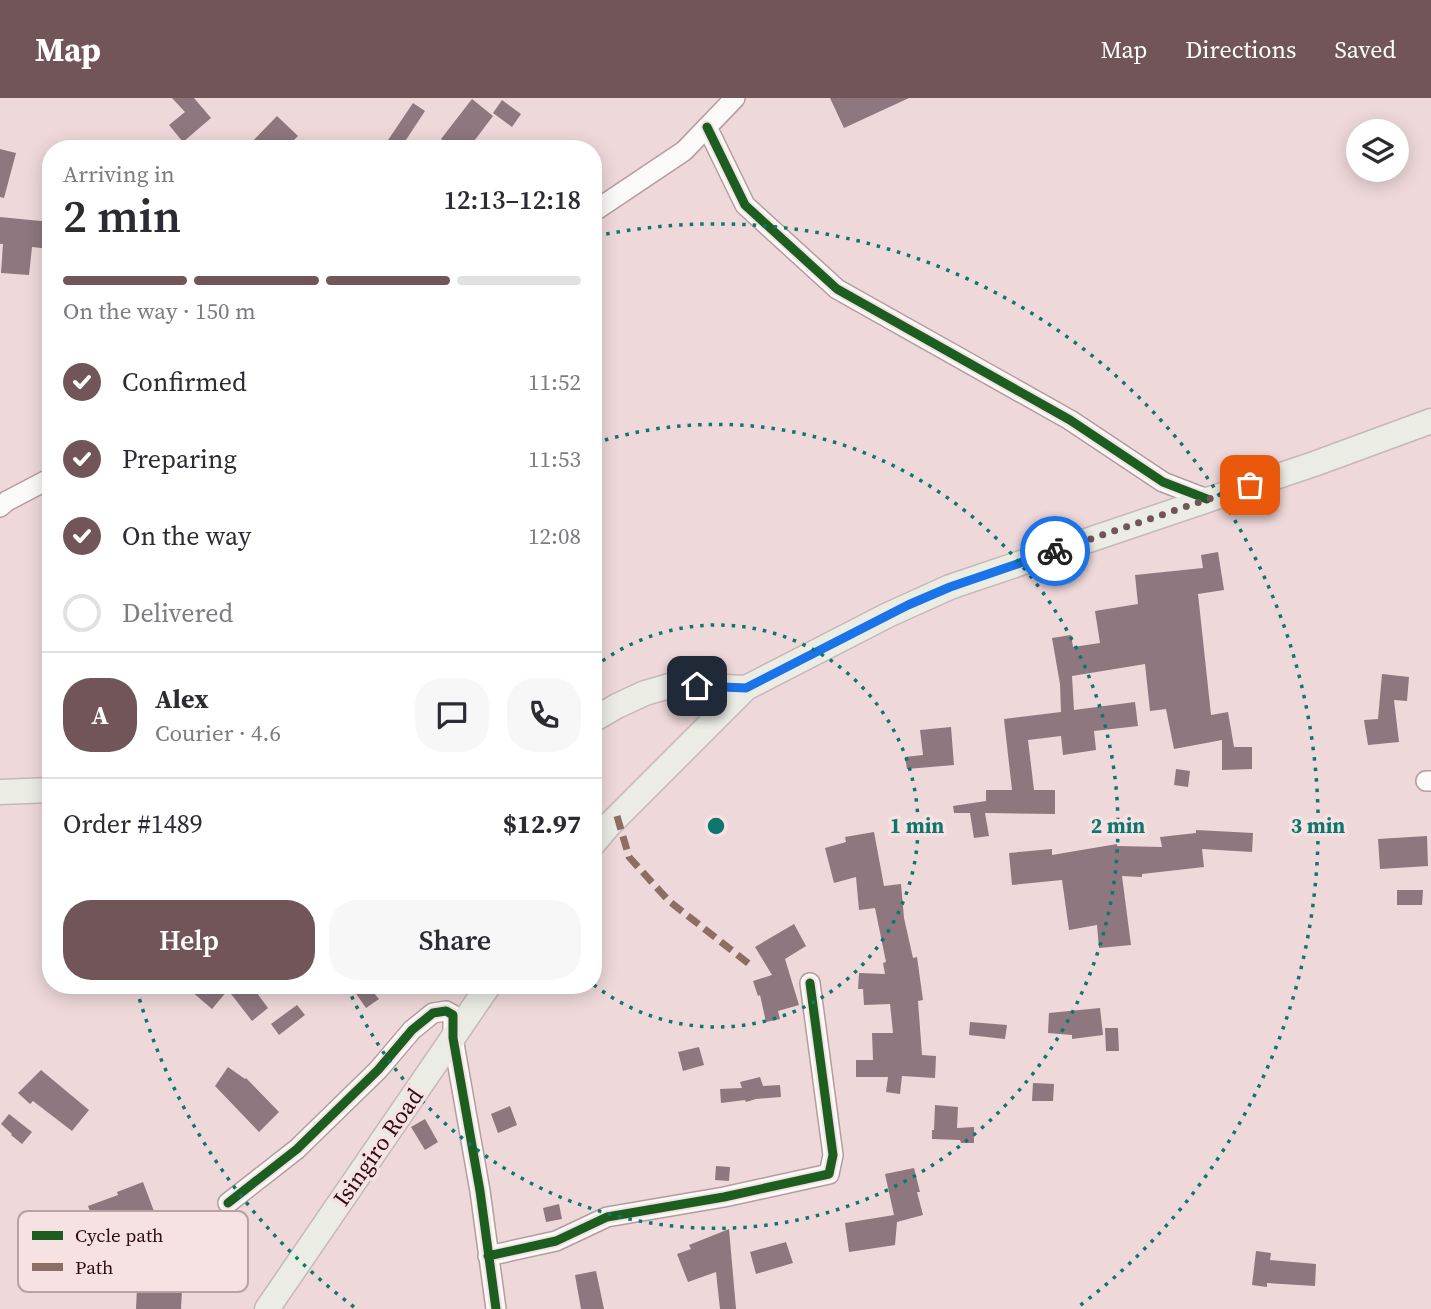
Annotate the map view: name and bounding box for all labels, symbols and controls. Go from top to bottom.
text: Map [35,27,101,72]
text: Map [1100,33,1147,66]
text: Directions [1185,33,1296,66]
text: Saved [1334,33,1396,66]
map controls [1346,119,1409,182]
button: layers [1346,119,1409,182]
text: Arriving in [63,158,175,190]
text: 12:13–12:18 [444,182,581,218]
text: 2 min [63,184,181,247]
text: On the way · 150 m [63,295,256,327]
icon: check [63,363,101,401]
text: Confirmed [122,364,247,400]
text: 11:52 [528,366,581,398]
icon: check [63,440,101,478]
text: Preparing [122,441,237,477]
text: 11:53 [528,443,581,475]
pin [1220,455,1280,515]
icon: bag [1231,466,1269,504]
courier [1020,516,1090,586]
icon: check [63,517,101,555]
text: On the way [122,518,251,554]
text: 12:08 [528,520,581,552]
icon: bike [1036,532,1074,570]
text: Delivered [122,595,233,631]
pin [667,656,727,716]
icon: home [678,667,716,705]
button: chat [415,678,489,752]
button: phone [507,678,581,752]
text: Alex [155,681,209,717]
text: A [91,697,109,733]
text: Courier · 4.6 [155,717,281,749]
text: Order #1489 [63,806,203,842]
text: $12.97 [503,806,581,842]
text: 1 min [890,811,944,840]
text: 2 min [1091,811,1145,840]
text: 3 min [1291,811,1345,840]
centre of rings [704,814,728,838]
button: Help [63,900,315,980]
button: Share [329,900,581,980]
street label: Isingiro Road [326,1082,430,1212]
legend [18,1211,248,1292]
text: Cycle path [75,1222,164,1248]
text: Path [75,1254,113,1280]

